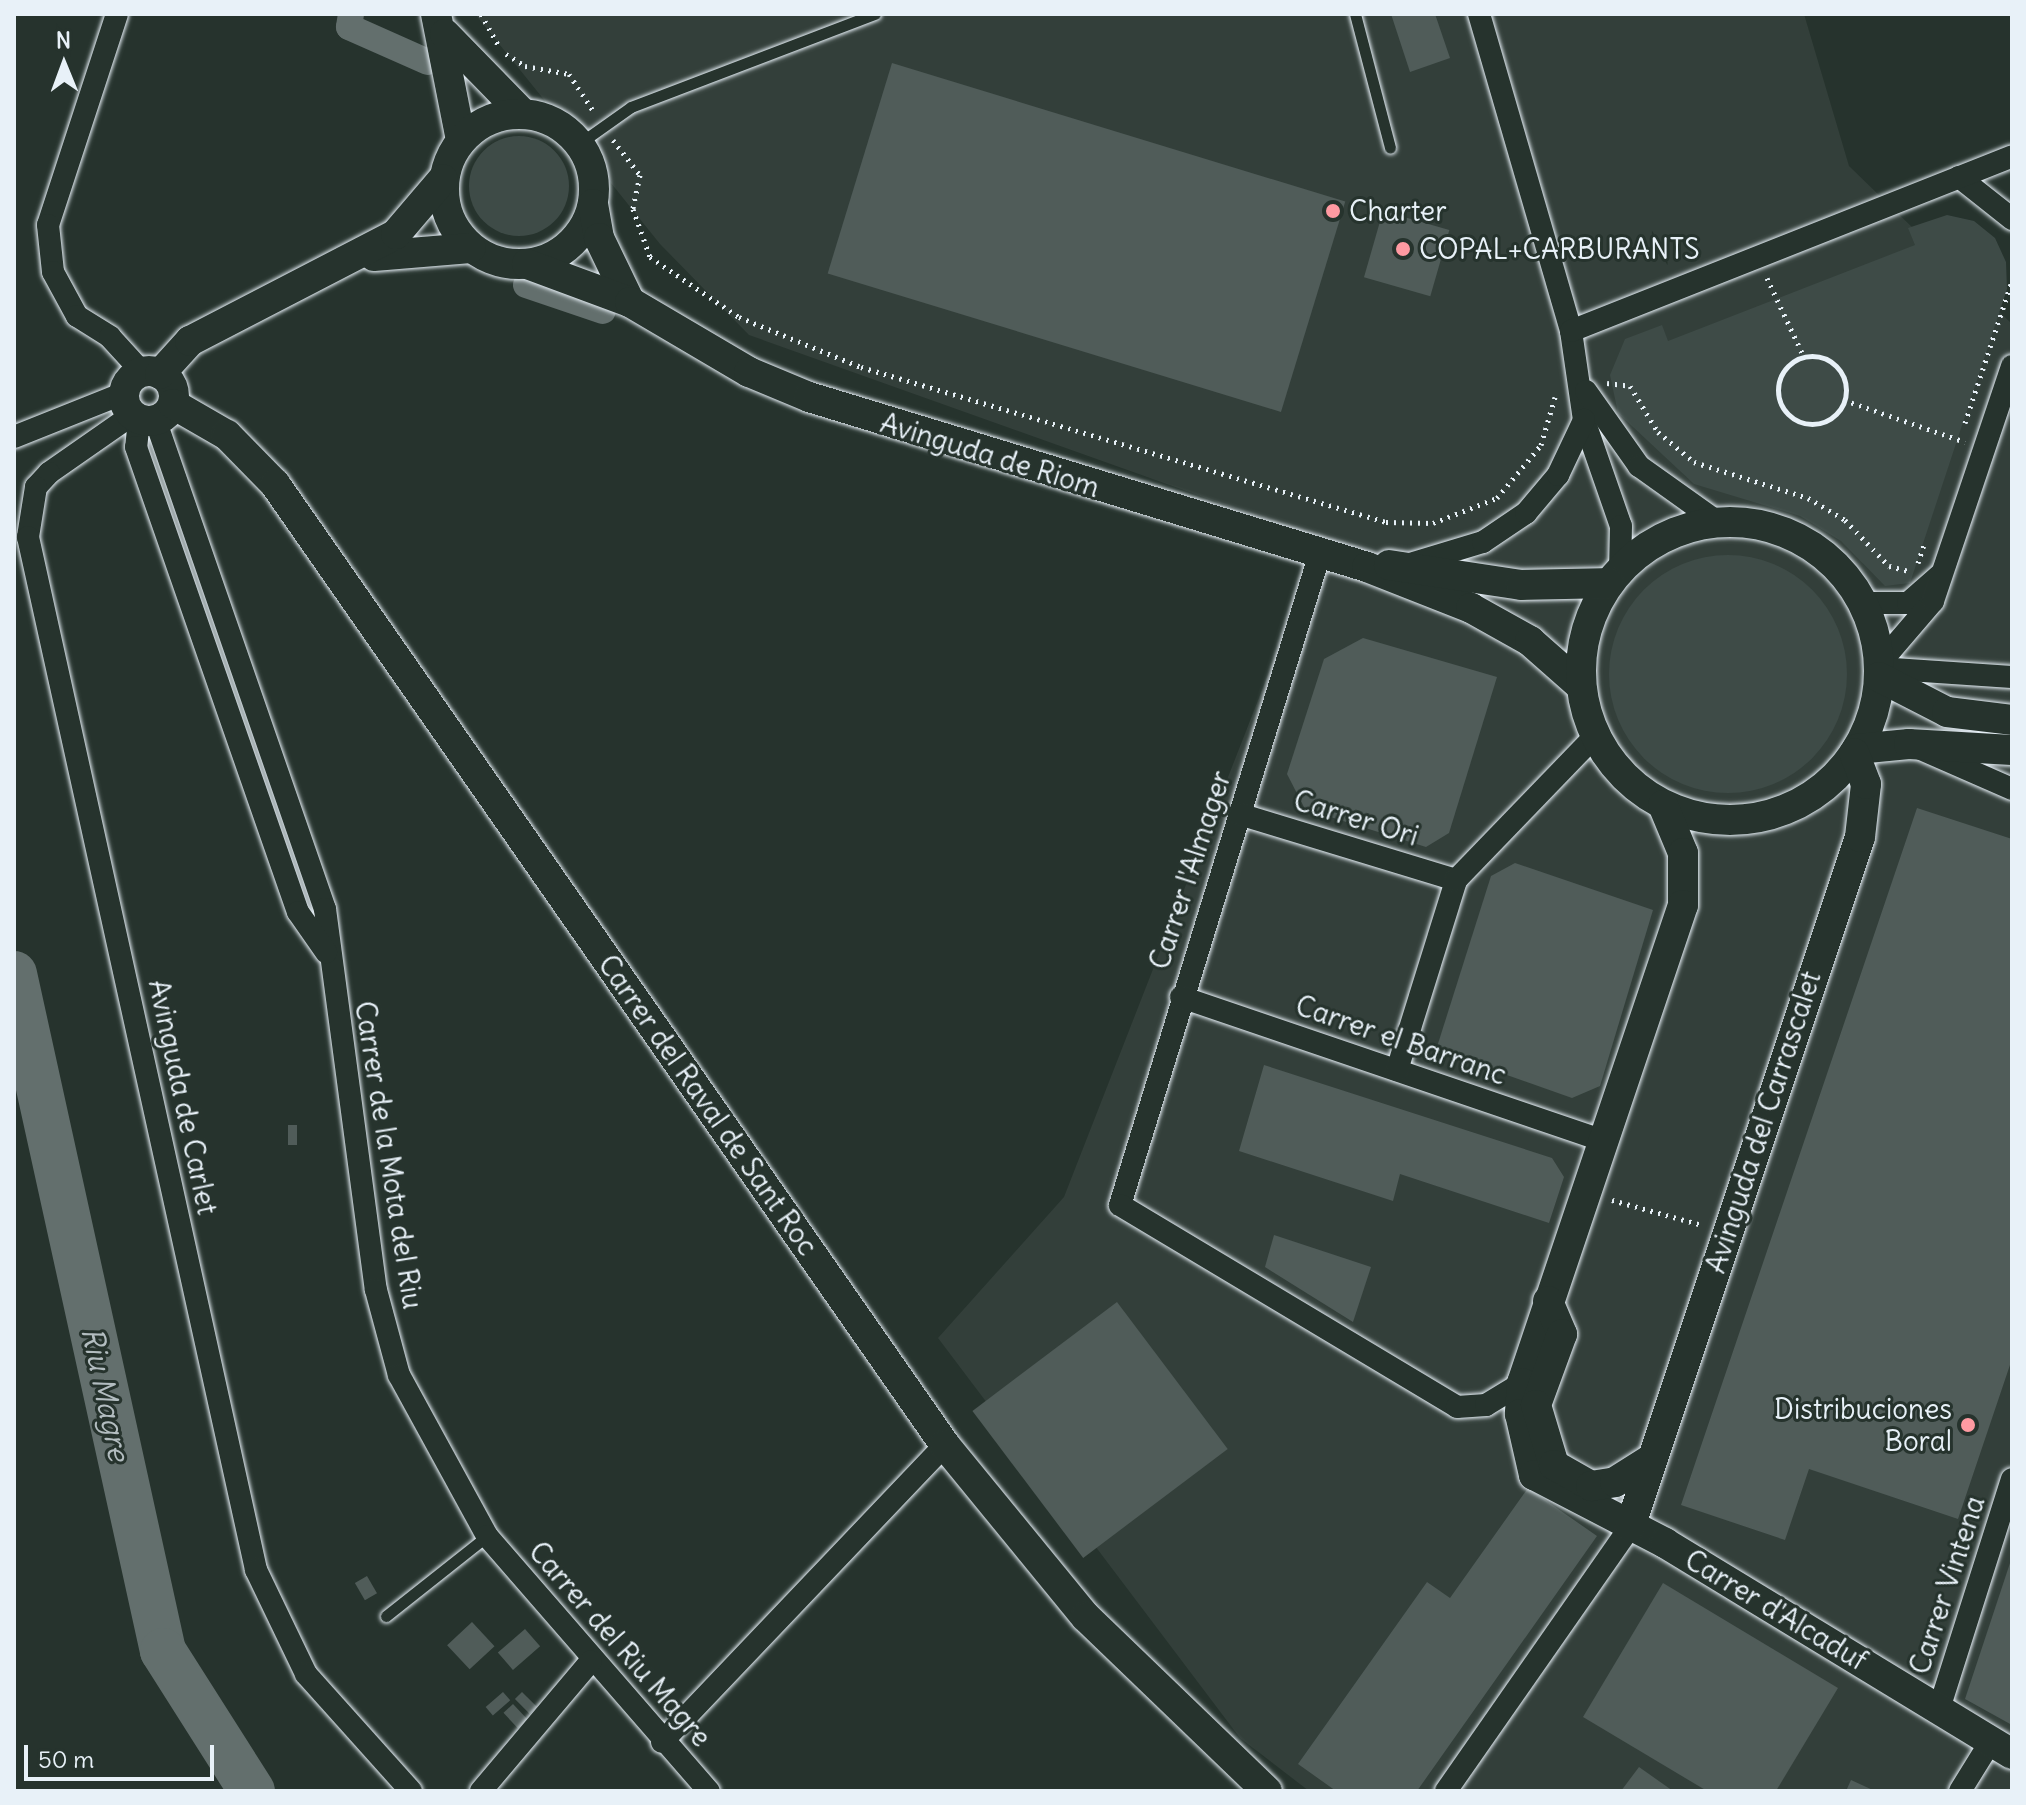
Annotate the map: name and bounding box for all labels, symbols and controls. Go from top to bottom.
north arrow [24,24,104,104]
text: N [56,26,71,54]
place label: Charter [1349,194,1447,228]
marker: Charter [1324,202,1342,220]
place label: COPAL+CARBURANTS [1419,232,1700,266]
marker: COPAL+CARBURANTS [1394,240,1412,258]
street label: Avinguda de Riom [876,406,1104,504]
street label: Carrer l'Almager [1142,766,1238,974]
street label: Carrer Ori [1290,783,1422,853]
street label: Carrer del Raval de Sant Roc [591,948,825,1262]
street label: Avinguda del Carrascalet [1698,967,1828,1277]
street label: Avinguda de Carlet [142,976,224,1218]
street label: Carrer el Barranc [1291,988,1511,1092]
street label: Carrer de la Mota del Riu [348,999,430,1311]
water label: Riu Magre [74,1324,138,1464]
place label: Distribuciones Boral [1774,1392,1952,1458]
marker: Distribuciones Boral [1959,1416,1977,1434]
street label: Carrer Vintena [1902,1492,1992,1678]
street label: Carrer del Riu Magre [522,1535,718,1753]
street label: Carrer d'Alcaduf [1679,1542,1873,1678]
scale bar [28,1729,218,1779]
text: 50 m [38,1744,94,1774]

